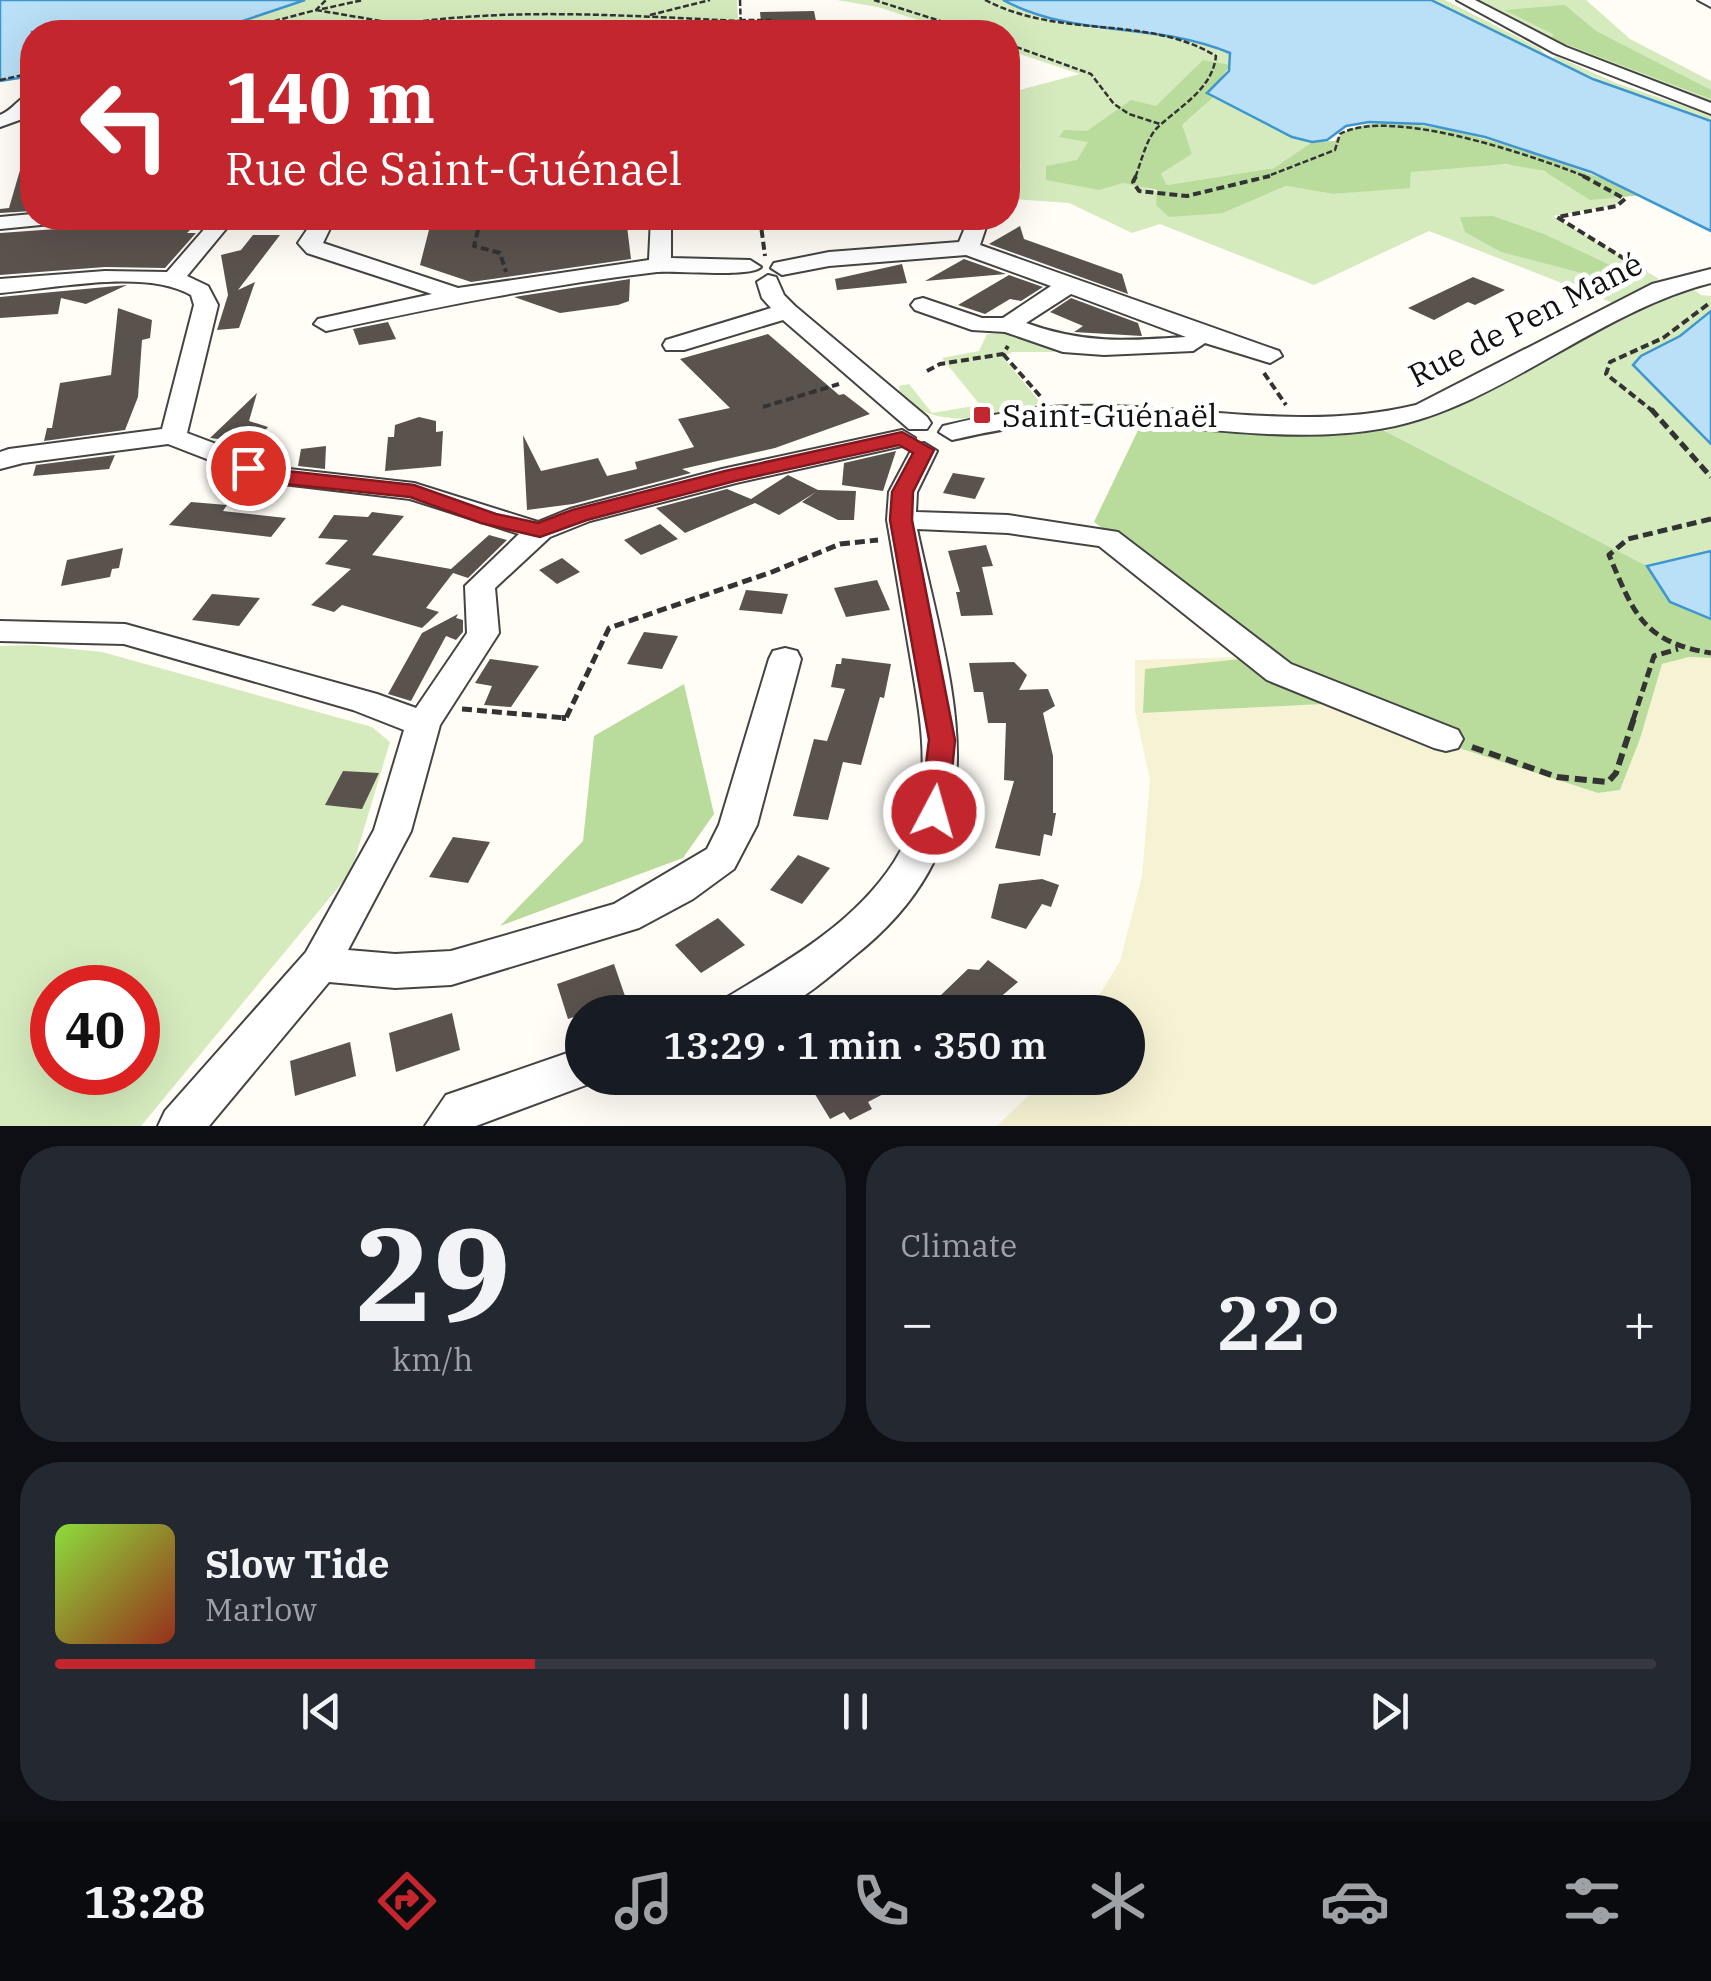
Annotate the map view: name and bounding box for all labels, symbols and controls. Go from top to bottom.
text: 140 m [225,51,435,142]
icon: left [60,60,190,190]
text: Rue de Saint-Guénael [225,139,682,197]
street label: Rue de Pen Mané [1401,242,1649,396]
place label: Saint-Guénaël [1002,394,1217,436]
marker: Saint-Guénaël [971,404,993,426]
pin [206,426,291,511]
icon: arrive [221,441,276,496]
position arrow [882,760,986,864]
speed limit sign: 40 [30,965,160,1095]
text: 13:29 · 1 min · 350 m [663,1020,1047,1069]
text: 29 [355,1188,511,1357]
text: Climate [901,1224,1017,1266]
text: 22° [1216,1273,1341,1371]
text: − [901,1287,934,1358]
text: + [1623,1287,1656,1358]
text: km/h [392,1338,473,1380]
text: Slow Tide [205,1539,390,1588]
text: Marlow [205,1588,317,1630]
icon: previous [294,1684,349,1739]
icon: pause [828,1684,883,1739]
icon: next [1362,1684,1417,1739]
icon: directions [372,1866,442,1936]
icon: music [609,1866,679,1936]
icon: phone [846,1866,916,1936]
icon: climate [1083,1866,1153,1936]
icon: car [1320,1866,1390,1936]
icon: filters [1557,1866,1627,1936]
text: 13:28 [84,1872,205,1930]

